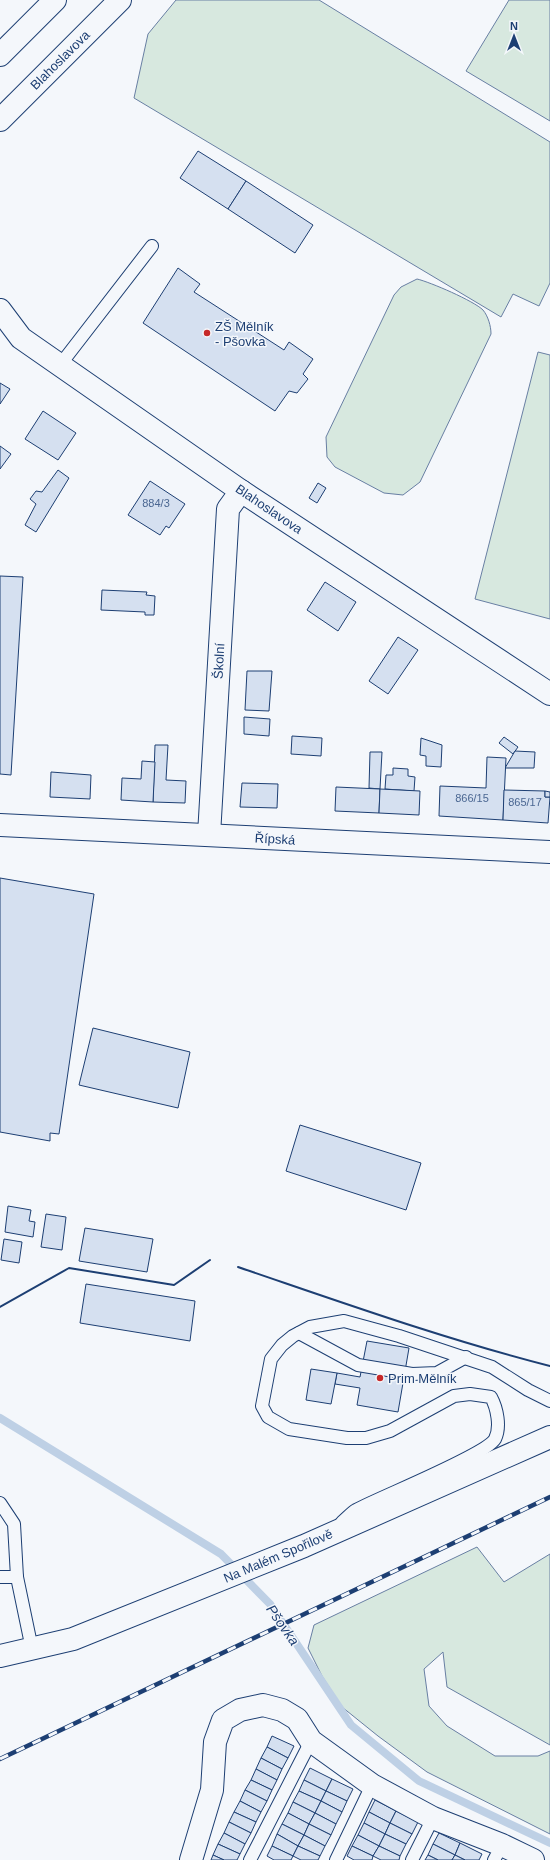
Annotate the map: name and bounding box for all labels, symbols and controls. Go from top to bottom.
north arrow [494,16,534,56]
text: N [510,20,518,32]
street label: Blahoslavova [27,27,93,93]
place label: ZŠ Mělník - Pšovka [215,319,274,349]
marker: ZŠ Mělník - Pšovka [202,328,212,338]
street label: Blahoslavova [233,481,306,537]
house number: 884/3 [142,497,170,509]
street label: Školní [211,642,227,679]
house number: 866/15 [455,792,489,804]
house number: 865/17 [508,796,542,808]
street label: Řípská [254,830,296,848]
place label: Prim Mělník [388,1371,457,1386]
marker: Prim Mělník [375,1373,385,1383]
street label: Na Malém Spořilově [221,1526,335,1586]
water label: Pšovka [263,1602,303,1649]

